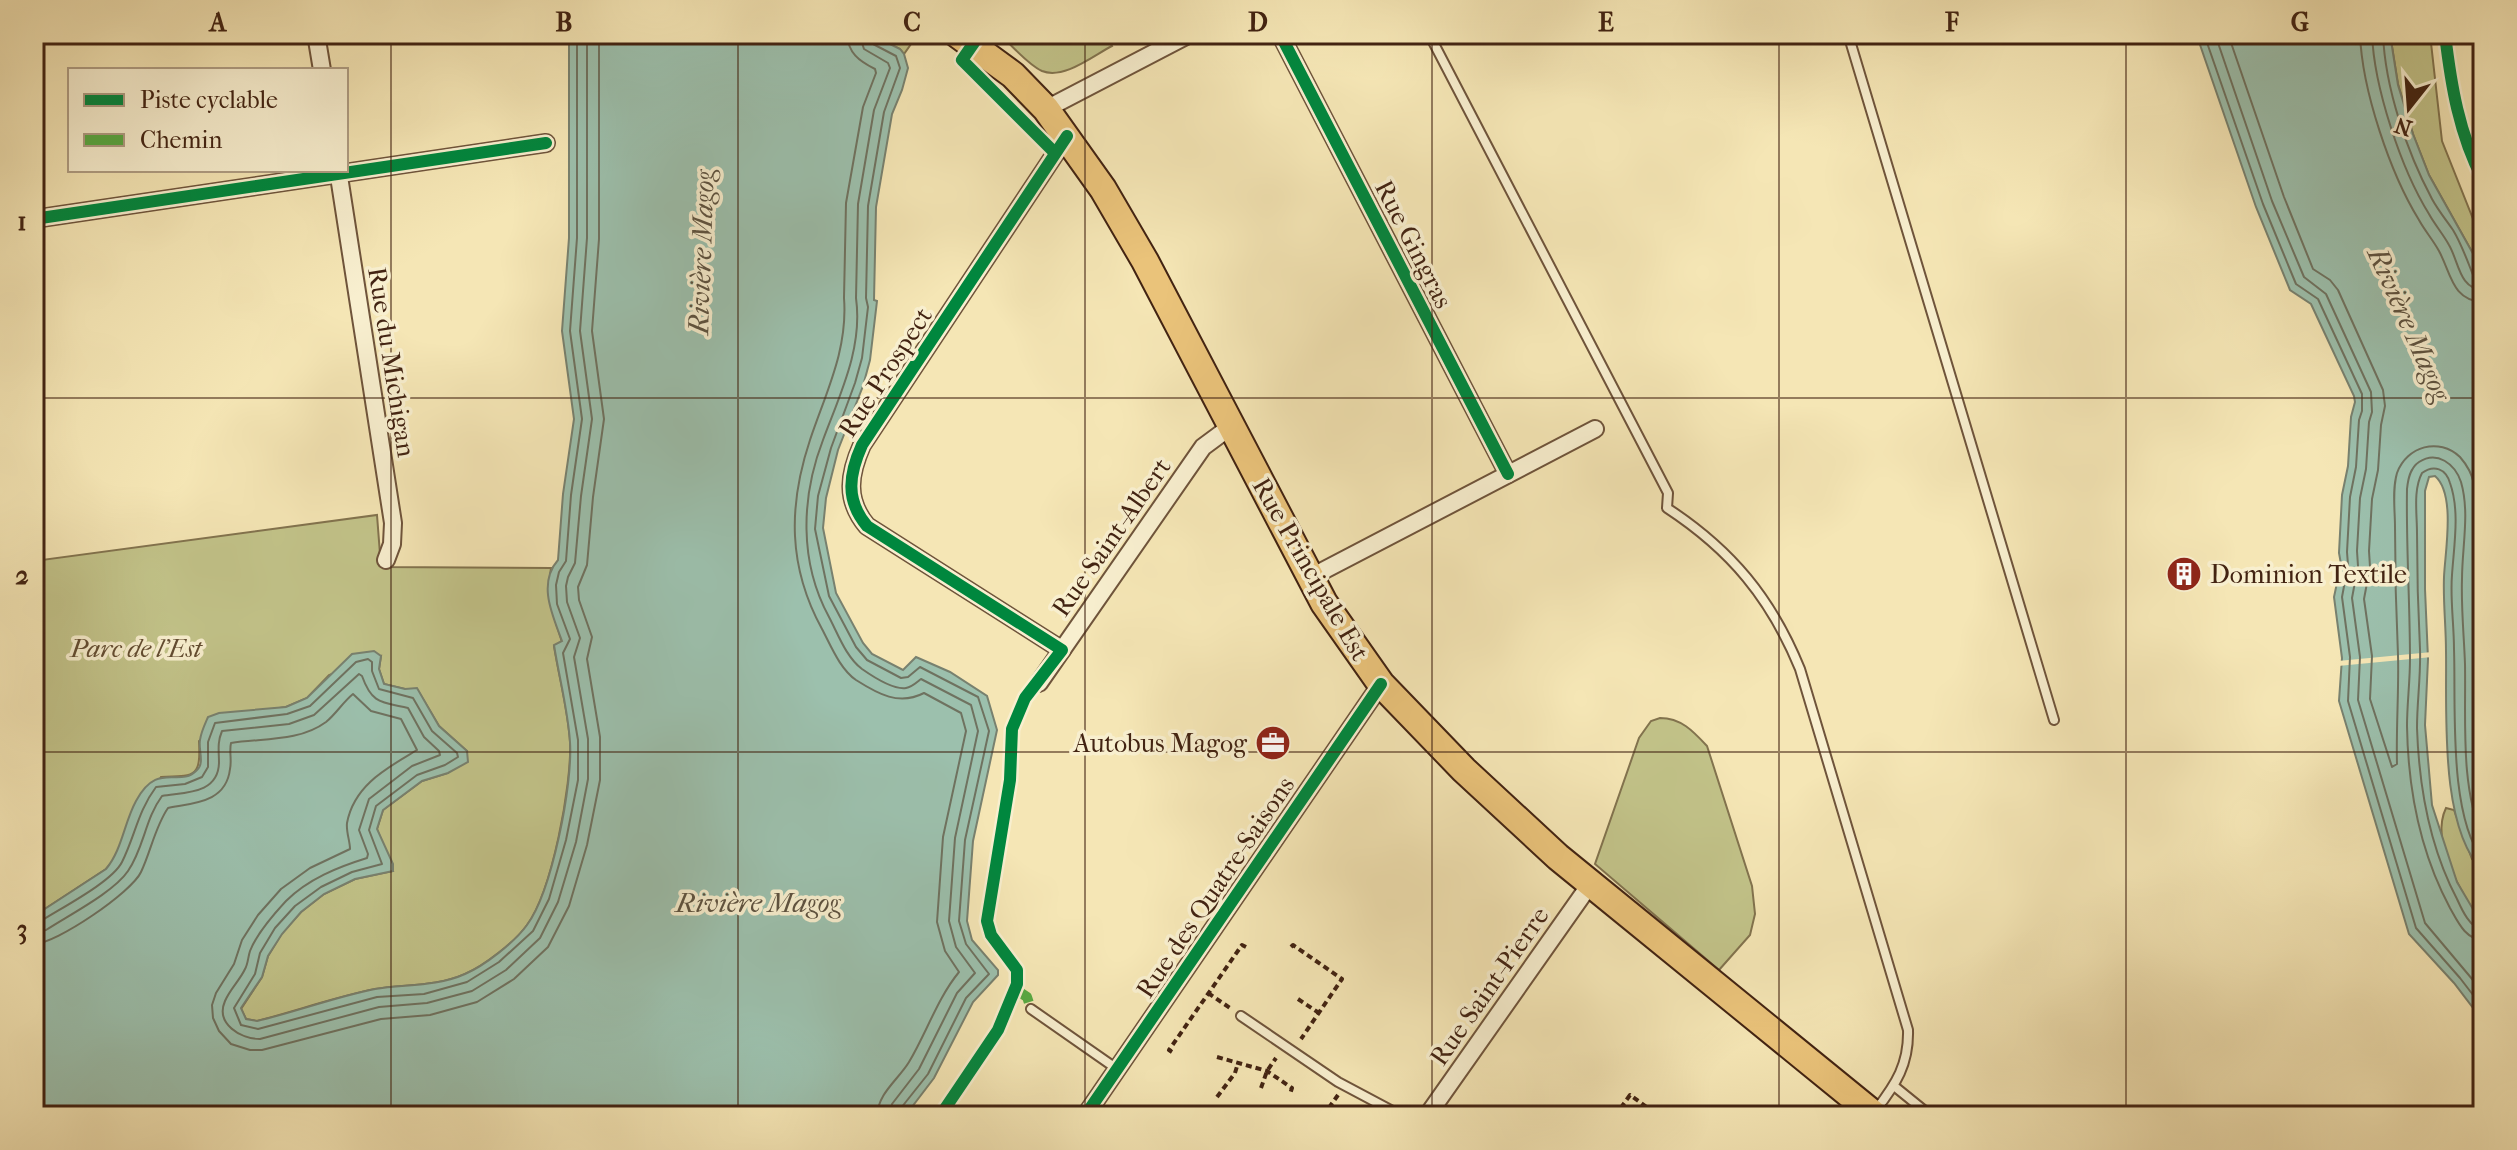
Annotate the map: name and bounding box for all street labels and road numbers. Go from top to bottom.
street label: Rue Gingras [1368,175,1459,313]
street label: Rue du Michigan [361,265,422,459]
street label: Rue Prospect [832,301,939,443]
street label: Rue Saint-Albert [1045,451,1178,623]
street label: Rue Principale Est [1246,472,1376,667]
street label: Rue des Quatre-Saisons [1130,771,1301,1004]
street label: Rue Saint-Pierre [1423,901,1556,1072]

